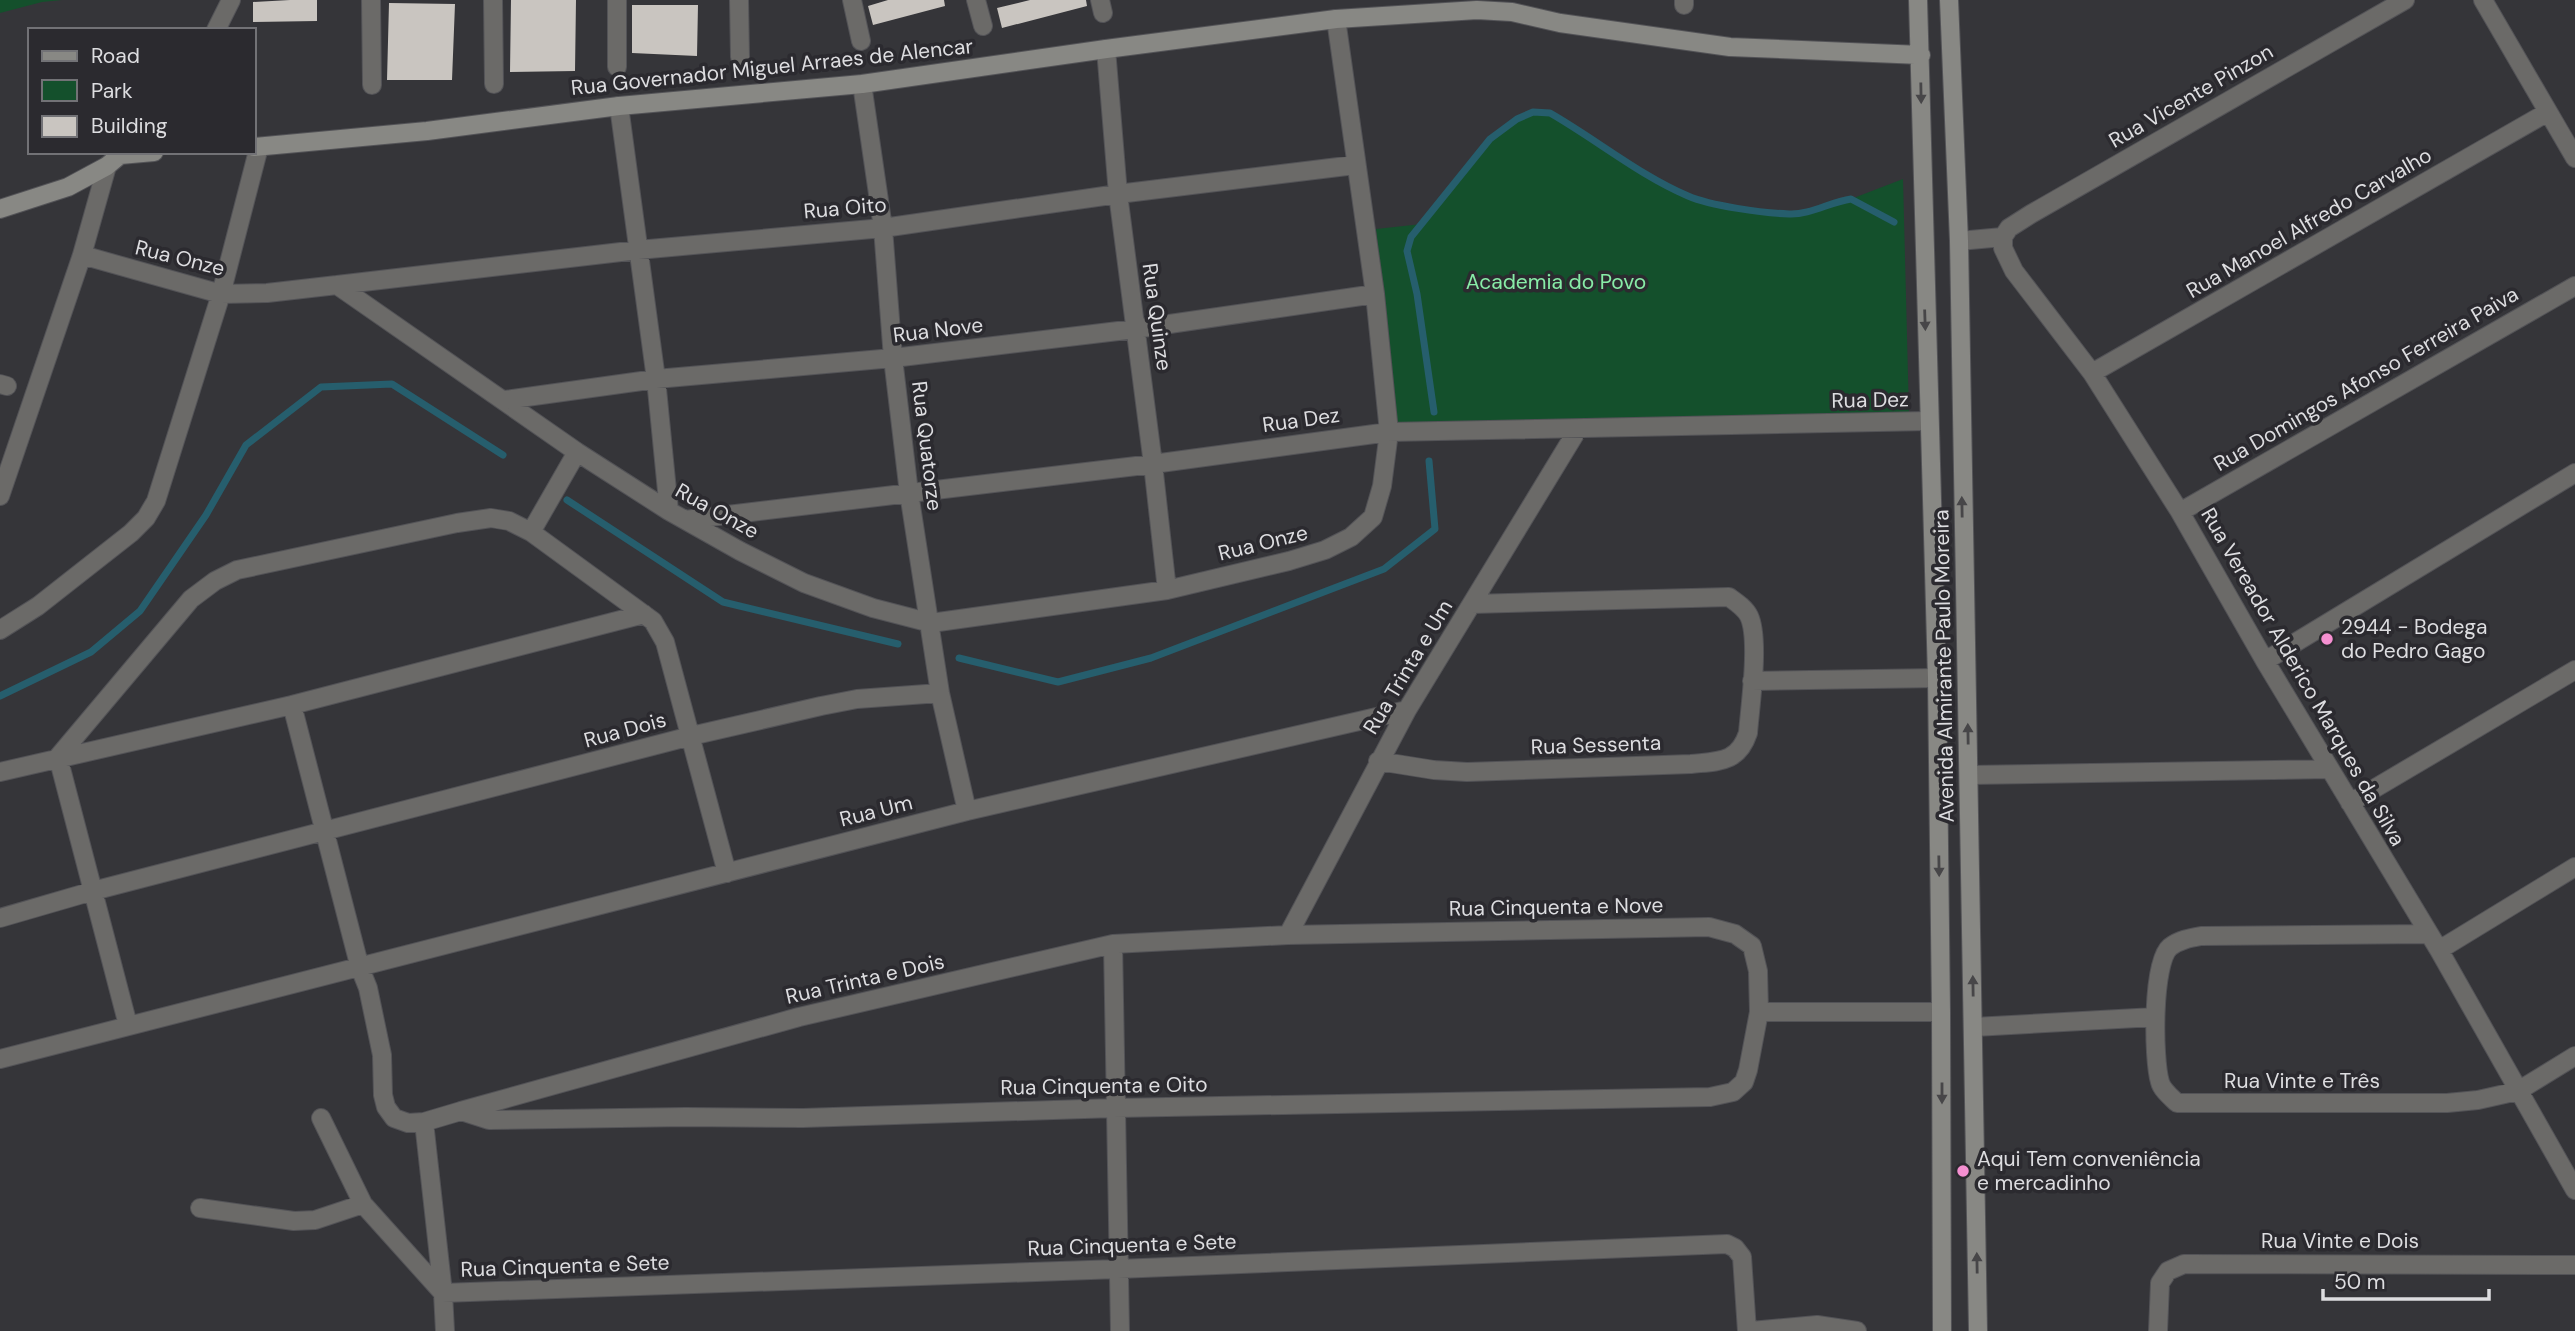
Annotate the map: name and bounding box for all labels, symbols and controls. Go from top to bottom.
legend [28,28,256,154]
street label: Rua Governador Miguel Arraes de Alencar [570,32,975,102]
street label: Rua Vicente Pinzon [2104,38,2278,154]
text: Road [91,42,140,70]
text: Park [91,77,133,105]
one-way arrow [1915,82,1927,104]
text: Building [91,112,168,140]
street label: Rua Manoel Alfredo Carvalho [2181,141,2437,305]
street label: Rua Oito [802,190,888,226]
street label: Rua Onze [132,233,228,283]
street label: Rua Quinze [1136,261,1178,373]
park label: Academia do Povo [1466,268,1646,296]
street label: Rua Domingos Afonso Ferreira Paiva [2209,280,2523,478]
one-way arrow [1920,309,1931,331]
street label: Rua Nove [891,311,985,349]
street label: Rua Quatorze [905,379,949,513]
street label: Rua Dez [1831,385,1909,415]
street label: Rua Dez [1261,401,1341,439]
street label: Rua Onze [670,477,764,545]
one-way arrow [1957,496,1968,518]
street label: Rua Vereador Alderico Marques da Silva [2194,503,2412,851]
street label: Avenida Almirante Paulo Moreira [1927,509,1961,823]
street label: Rua Onze [1215,518,1311,568]
street label: Rua Trinta e Um [1357,595,1459,739]
place label: 2944 - Bodega do Pedro Gago [2341,613,2487,665]
marker: 2944 - Bodega do Pedro Gago [2319,631,2335,647]
street label: Rua Dois [581,706,669,754]
one-way arrow [1963,723,1974,745]
street label: Rua Sessenta [1530,729,1662,761]
street label: Rua Um [837,788,915,834]
one-way arrow [1934,855,1945,877]
street label: Rua Cinquenta e Nove [1449,891,1664,923]
street label: Rua Trinta e Dois [783,947,947,1011]
one-way arrow [1968,975,1979,997]
street label: Rua Vinte e Três [2224,1067,2380,1095]
street label: Rua Cinquenta e Oito [1000,1070,1208,1102]
one-way arrow [1936,1083,1948,1105]
place label: Aqui Tem conveniência e mercadinho [1977,1145,2201,1197]
marker: Aqui Tem conveniência e mercadinho [1955,1163,1971,1179]
street label: Rua Cinquenta e Sete [1027,1227,1237,1263]
street label: Rua Vinte e Dois [2261,1227,2419,1255]
street label: Rua Cinquenta e Sete [460,1248,670,1284]
one-way arrow [1972,1252,1983,1274]
scale bar [2323,1258,2489,1302]
text: 50 m [2334,1268,2385,1296]

